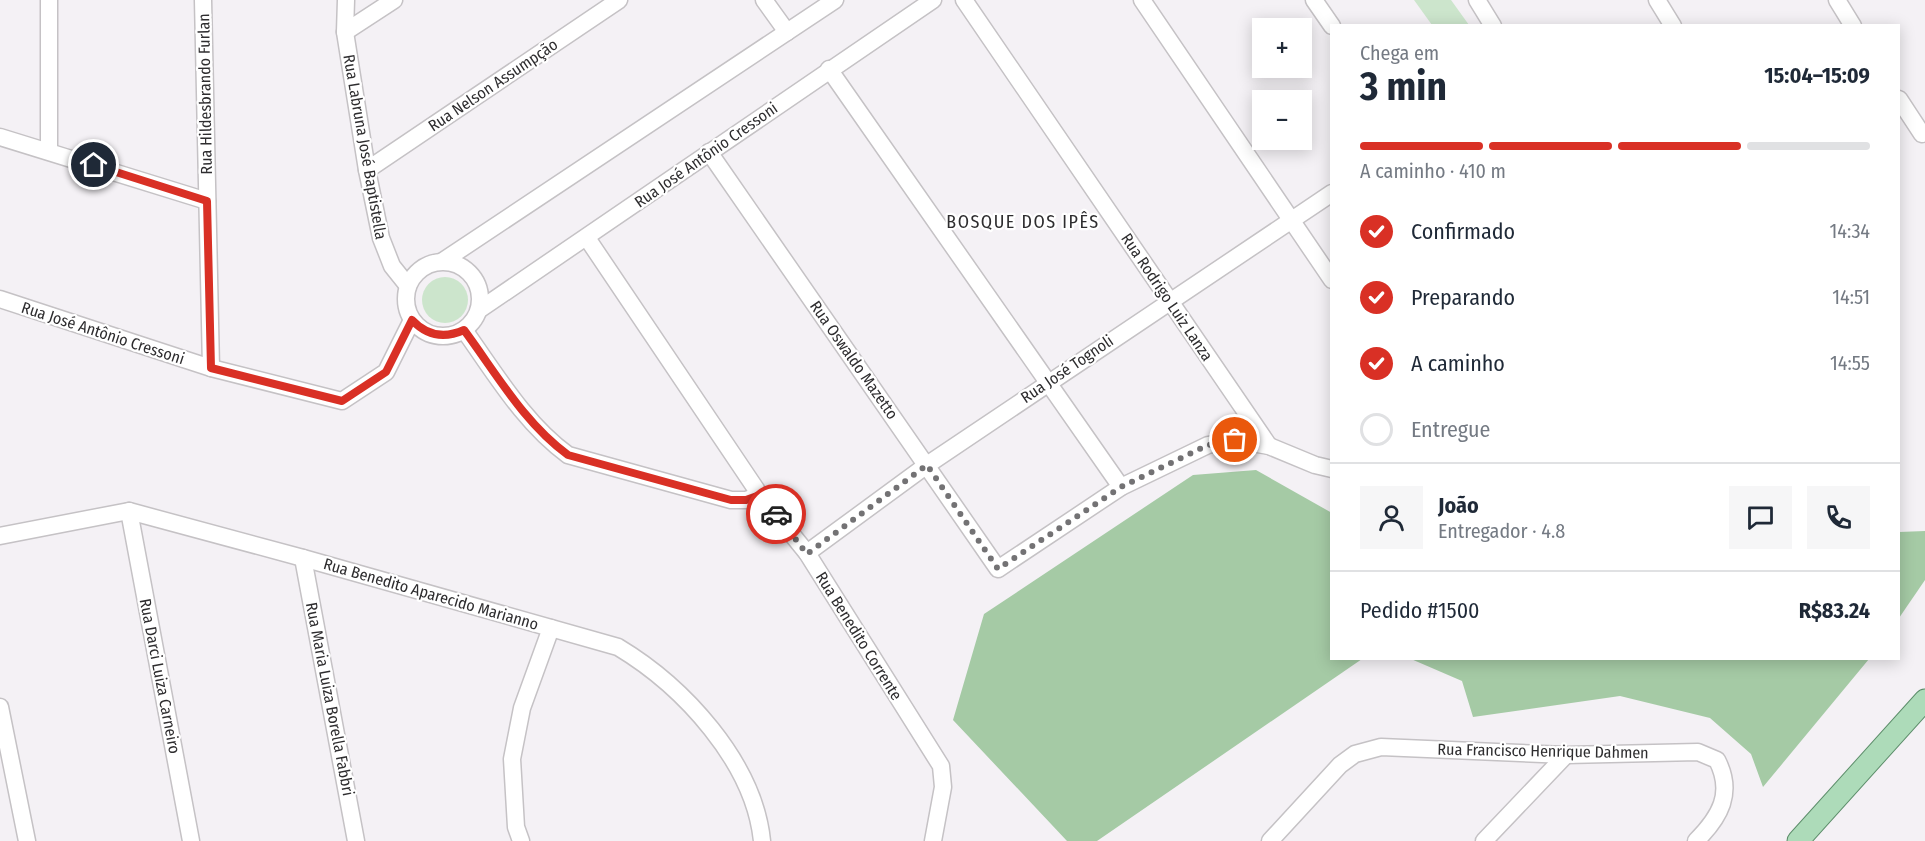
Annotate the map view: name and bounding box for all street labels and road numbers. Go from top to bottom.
street label: Rua Hildesbrando Furlan [194,13,216,175]
street label: Rua Nelson Assumpção [425,35,561,135]
street label: Rua Labruna José Baptistella [339,53,391,241]
street label: Rua José Antônio Cressoni [631,98,781,212]
street label: Rua Rodrigo Luiz Lanza [1117,230,1217,365]
street label: Rua Oswaldo Mazetto [806,297,902,423]
street label: Rua José Antônio Cressoni [19,298,187,368]
street label: Rua José Tognoli [1017,331,1117,407]
street label: Rua Benedito Aparecido Marianno [321,554,541,634]
street label: Rua Benedito Corrente [812,568,906,704]
street label: Rua Darci Luiza Carneiro [136,597,184,755]
street label: Rua Maria Luiza Borella Fabbri [302,601,358,797]
street label: Rua Francisco Henrique Dahmen [1437,740,1649,762]

